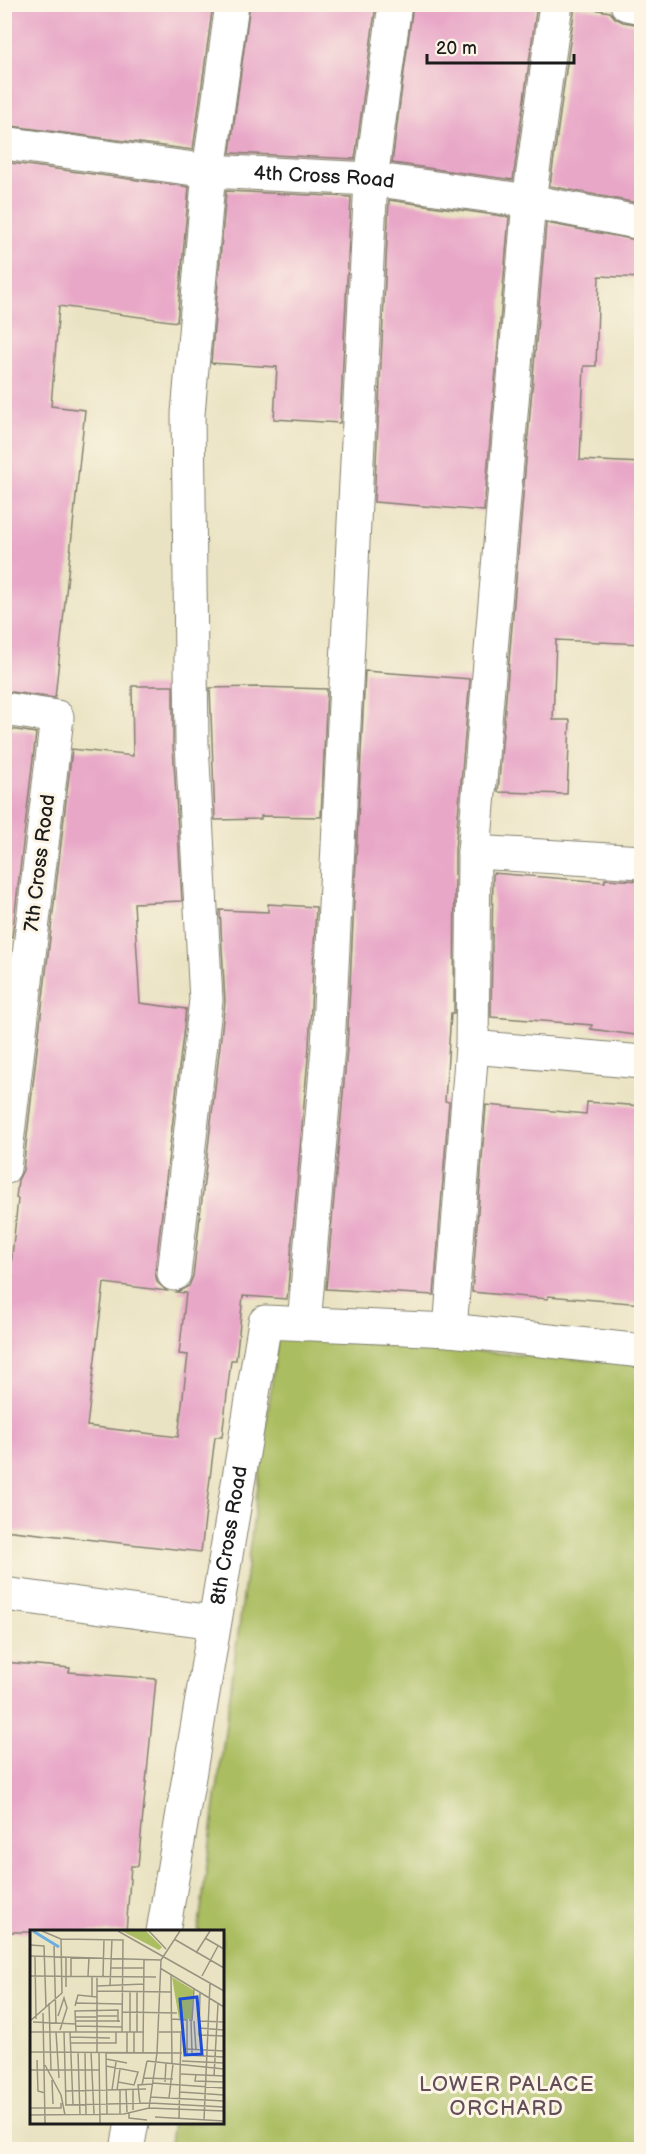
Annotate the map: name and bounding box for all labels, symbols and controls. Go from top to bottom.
scale bar [427,27,574,65]
text: 20 m [436,38,477,59]
street label: 4th Cross Road [253,161,396,194]
street label: 7th Cross Road [20,793,60,933]
street label: 8th Cross Road [206,1464,253,1607]
inset map [30,1930,224,2124]
district label: LOWER PALACE ORCHARD [419,2072,595,2121]

